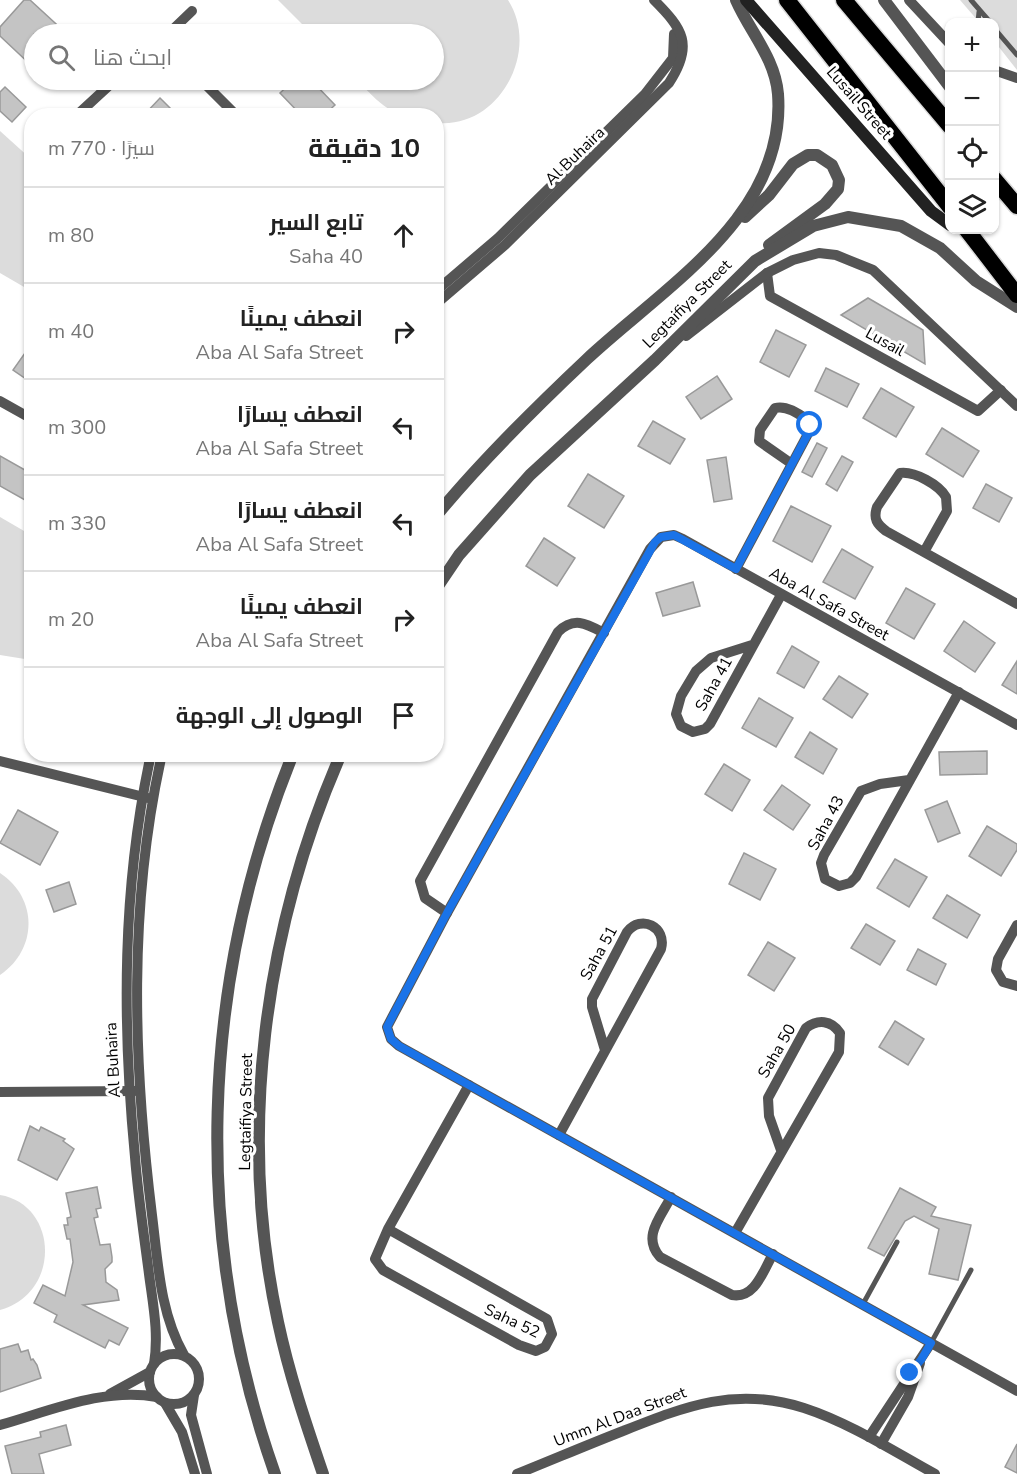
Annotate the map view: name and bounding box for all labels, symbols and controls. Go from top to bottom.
map controls [945,18,999,234]
button: + [945,18,999,72]
search box [24,24,444,90]
icon: search [45,41,78,74]
text: ابحث هنا [93,43,172,73]
street label: Lusail Street [821,62,897,144]
button: − [945,72,999,126]
street label: Al Buhaira [540,122,610,190]
button: locate [945,126,999,180]
text: 10 دقيقة [308,131,420,166]
text: سيرًا · 770 m [48,135,155,162]
button: layers [945,180,999,234]
text: تابع السير [270,208,363,238]
icon: ahead [387,219,420,252]
text: 80 m [48,222,94,249]
text: Saha 40 [289,243,363,270]
street label: Legtaifiya Street [638,254,737,353]
text: انعطف يمينًا [240,304,363,334]
icon: right [387,315,420,348]
text: 40 m [48,318,94,345]
street label: Lusail [861,322,909,362]
text: Aba Al Safa Street [196,339,363,366]
text: انعطف يسارًا [237,400,363,430]
icon: left [387,411,420,444]
route start [796,411,822,437]
text: 300 m [48,414,106,441]
text: Aba Al Safa Street [196,435,363,462]
text: انعطف يسارًا [237,496,363,526]
icon: left [387,507,420,540]
text: 330 m [48,510,106,537]
text: Aba Al Safa Street [196,531,363,558]
street label: Aba Al Safa Street [765,562,893,646]
text: انعطف يمينًا [240,592,363,622]
icon: right [387,603,420,636]
text: 20 m [48,606,94,633]
text: Aba Al Safa Street [196,627,363,654]
street label: Saha 41 [690,653,738,715]
icon: arrive [387,699,420,732]
text: الوصول إلى الوجهة [176,701,363,731]
street label: Saha 43 [802,792,850,854]
street label: Saha 51 [575,922,623,984]
street label: Saha 50 [753,1020,801,1082]
street label: Al Buhaira [100,1022,126,1098]
street label: Legtaifiya Street [234,1053,258,1171]
street label: Saha 52 [481,1299,543,1343]
route end [896,1359,922,1385]
street label: Umm Al Daa Street [551,1381,690,1452]

